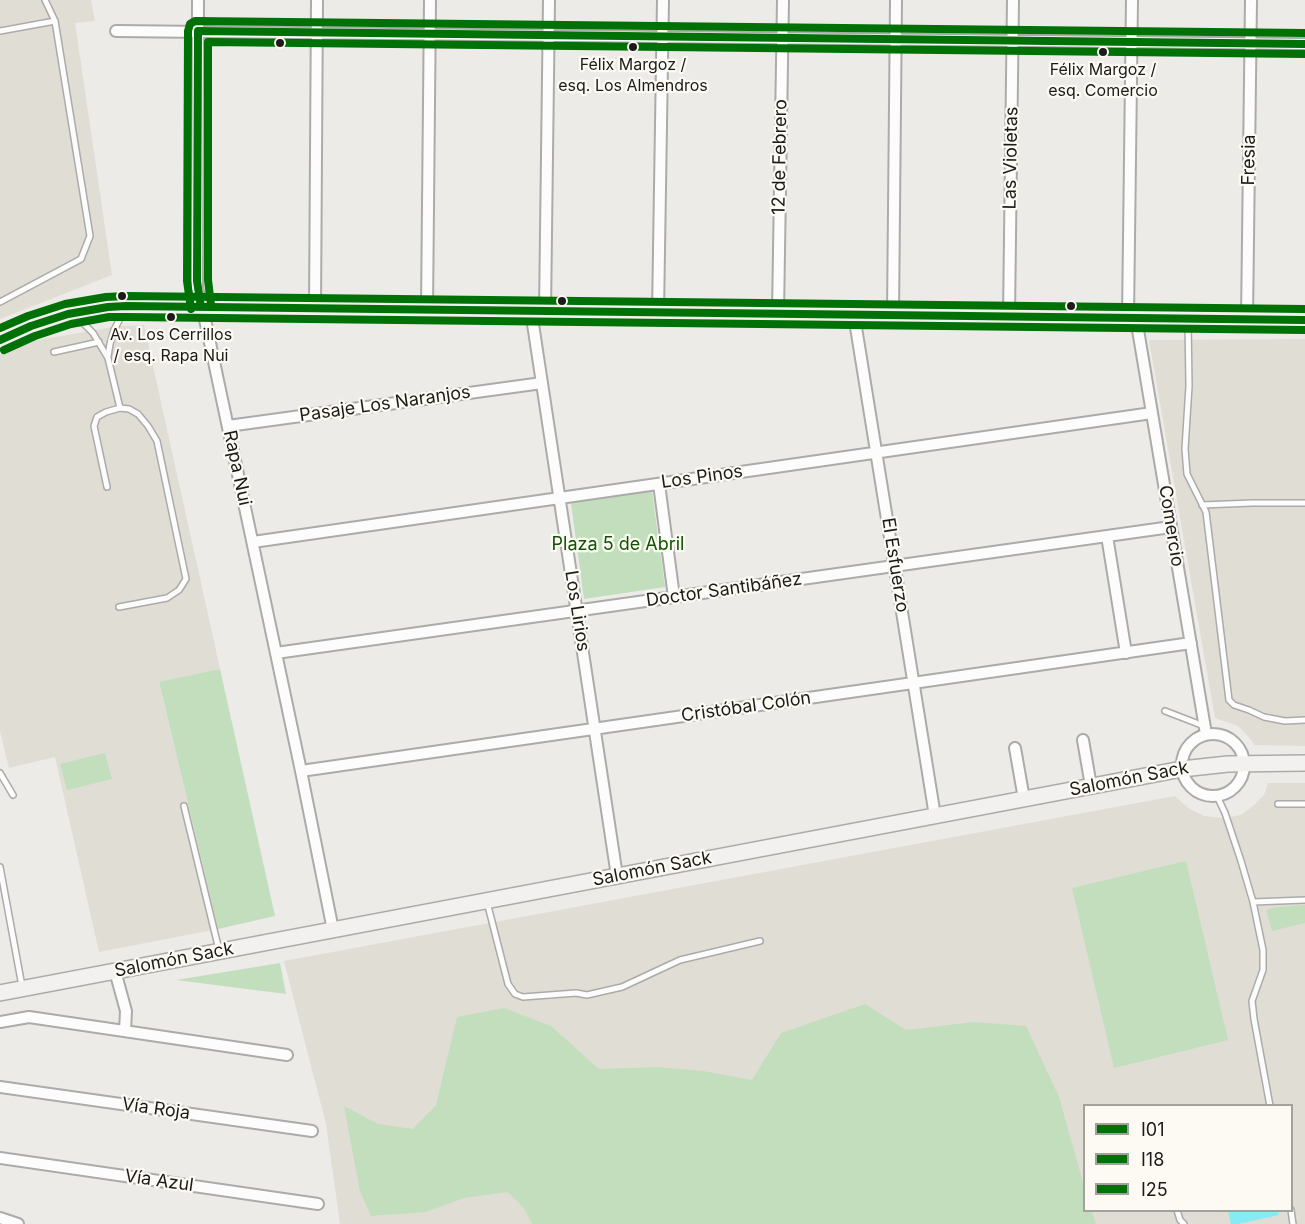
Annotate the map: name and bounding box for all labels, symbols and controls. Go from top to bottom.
unlabelled marker [274,37,286,49]
marker: Félix Margoz / esq. Los Almendros [627,41,639,53]
marker: Félix Margoz / esq. Comercio [1097,46,1109,58]
place label: Félix Margoz / esq. Los Almendros [558,55,708,93]
place label: Félix Margoz / esq. Comercio [1048,60,1158,98]
street label: 12 de Febrero [768,99,792,215]
street label: Las Violetas [999,106,1023,210]
street label: Fresia [1238,134,1260,186]
unlabelled marker [116,290,128,302]
unlabelled marker [556,295,568,307]
unlabelled marker [1065,300,1077,312]
marker: Av. Los Cerrillos / esq. Rapa Nui [165,311,177,323]
place label: Av. Los Cerrillos / esq. Rapa Nui [110,325,232,363]
street label: Pasaje Los Naranjos [298,381,472,427]
street label: Rapa Nui [218,428,256,508]
street label: Los Pinos [660,461,744,493]
street label: Comercio [1154,484,1188,568]
street label: El Esfuerzo [877,516,913,614]
park label: Plaza 5 de Abril [552,534,684,556]
street label: Doctor Santibáñez [645,568,803,612]
street label: Los Lirios [560,569,594,653]
street label: Cristóbal Colón [680,687,812,727]
street label: Salomón Sack [1068,757,1190,801]
street label: Salomón Sack [591,847,713,891]
street label: Salomón Sack [113,938,235,982]
street label: Vía Roja [121,1094,191,1124]
legend [1083,1104,1293,1212]
text: I01 [1141,1119,1165,1140]
text: I18 [1141,1149,1164,1170]
street label: Vía Azul [123,1165,195,1197]
text: I25 [1141,1179,1168,1200]

